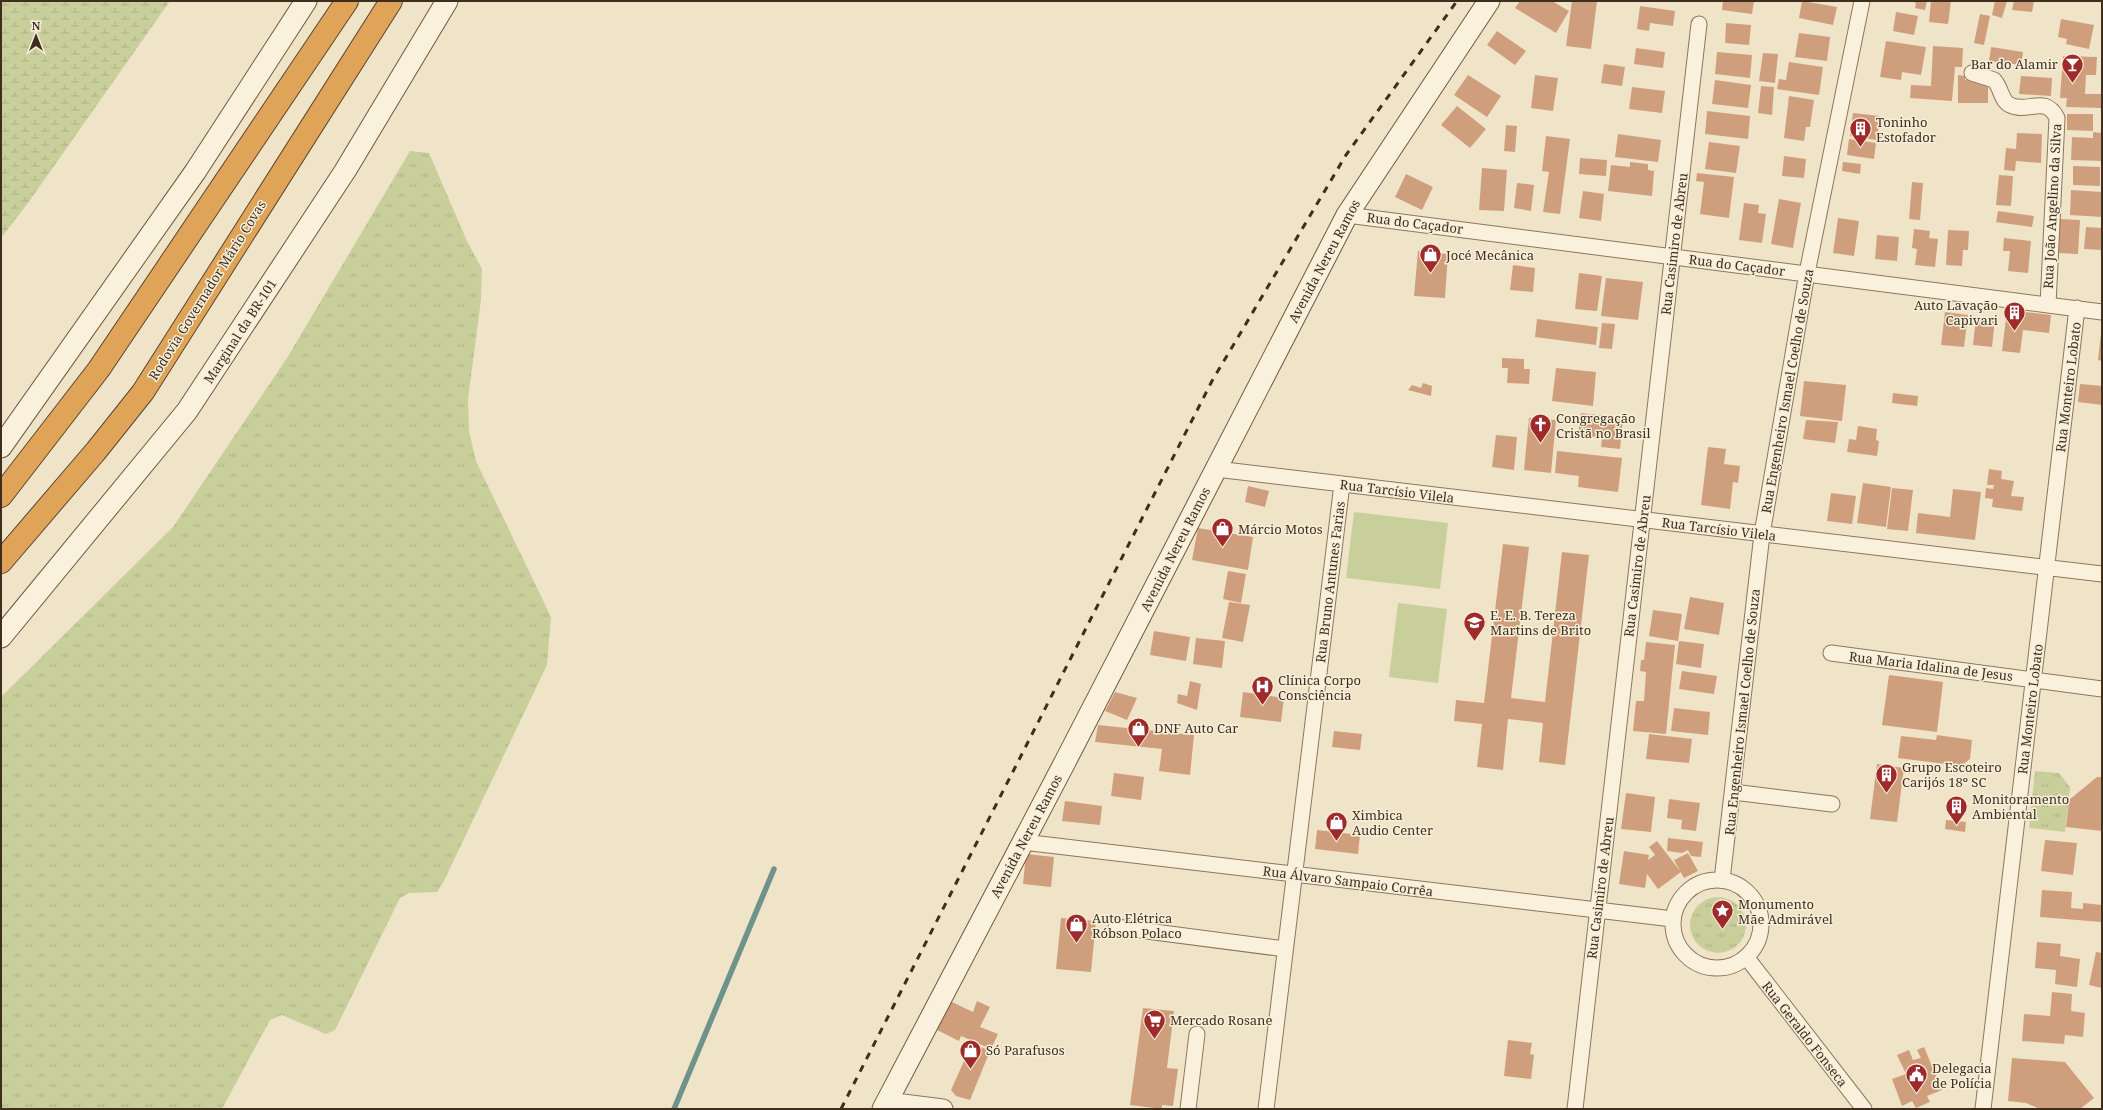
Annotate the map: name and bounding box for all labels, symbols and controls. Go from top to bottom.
north arrow [16,16,56,56]
text: N [32,18,41,33]
bar icon: Bar do Alamir [2060,51,2086,84]
place label: Bar do Alamir [1971,55,2058,73]
place label: Toninho Estofador [1876,113,1936,146]
building icon: Toninho Estofador [1848,116,1874,149]
street label: Rua João Angelino da Silva [2039,123,2065,289]
street label: Rua Casimiro de Abreu [1656,172,1692,316]
street label: Avenida Nereu Ramos [1284,196,1364,326]
street label: Rodovia Governador Mário Covas [144,197,270,383]
street label: Rua do Caçador [1366,208,1464,238]
shop icon: Jocé Mecânica [1418,242,1444,275]
place label: Jocé Mecânica [1445,246,1534,264]
street label: Rua do Caçador [1688,250,1786,280]
street label: Rua Engenheiro Ismael Coelho de Souza [1757,267,1817,515]
street label: Marginal da BR-101 [199,275,281,387]
place label: Auto Lavação Capivari [1914,296,1998,329]
building icon: Auto Lavação Capivari [2001,299,2027,332]
street label: Rua Monteiro Lobato [2051,321,2085,453]
place label: Congregação Cristã no Brasil [1556,409,1650,442]
church icon: Congregação Cristã no Brasil [1527,412,1553,445]
street label: Rua Tarcísio Vilela [1339,475,1455,507]
street label: Avenida Nereu Ramos [1136,484,1214,614]
street label: Rua Casimiro de Abreu [1619,494,1655,638]
street label: Rua Bruno Antunes Farias [1311,500,1349,664]
street label: Rua Tarcísio Vilela [1661,513,1777,545]
shop icon: Márcio Motos [1210,516,1236,549]
place label: Márcio Motos [1238,520,1323,538]
street label: Rua Engenheiro Ismael Coelho de Souza [1720,588,1764,836]
place label: E. E. B. Tereza Martins de Brito [1490,606,1591,639]
school or university icon: E. E. B. Tereza Martins de Brito [1461,609,1487,642]
street label: Rua Monteiro Lobato [2013,643,2047,775]
street label: Rua Maria Idalina de Jesus [1848,647,2014,685]
place label: Clínica Corpo Consciência [1278,671,1361,704]
hospital icon: Clínica Corpo Consciência [1249,674,1275,707]
shop icon: DNF Auto Car [1126,715,1152,748]
place label: DNF Auto Car [1154,719,1238,737]
place label: Grupo Escoteiro Carijós 18º SC [1902,758,2002,791]
building icon: Grupo Escoteiro Carijós 18º SC [1874,761,1900,794]
street label: Avenida Nereu Ramos [986,771,1066,901]
place label: Monitoramento Ambiental [1972,790,2069,823]
building icon: Monitoramento Ambiental [1943,793,1969,826]
place label: Ximbica Audio Center [1352,806,1433,839]
shop icon: Ximbica Audio Center [1324,809,1350,842]
street label: Rua Casimiro de Abreu [1582,816,1618,960]
street label: Rua Álvaro Sampaio Corrêa [1262,862,1434,900]
place label: Monumento Mãe Admirável [1738,895,1833,928]
place icon: Monumento Mãe Admirável [1709,898,1735,931]
place label: Auto Elétrica Róbson Polaco [1092,909,1182,942]
shop icon: Auto Elétrica Róbson Polaco [1063,912,1089,945]
street label: Rua Geraldo Fonseca [1758,977,1852,1091]
supermarket icon: Mercado Rosane [1142,1007,1168,1040]
place label: Mercado Rosane [1170,1011,1272,1029]
shop icon: Só Parafusos [958,1037,984,1070]
place label: Só Parafusos [986,1041,1065,1059]
place label: Delegacia de Polícia [1932,1059,1992,1092]
public building icon: Delegacia de Polícia [1903,1062,1929,1095]

